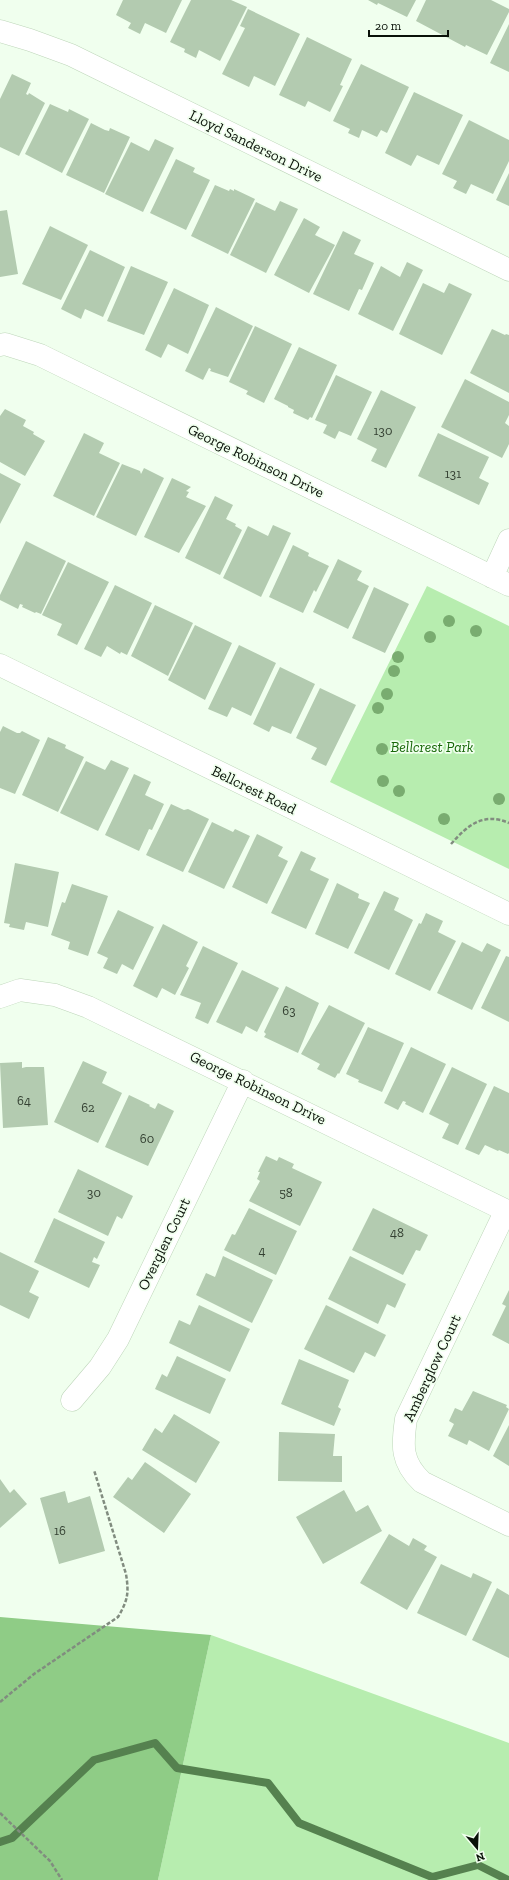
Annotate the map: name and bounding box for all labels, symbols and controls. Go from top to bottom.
scale bar [369,12,448,38]
text: 20 m [375,19,402,33]
street label: Lloyd Sanderson Drive [187,106,325,186]
street label: George Robinson Drive [185,420,327,502]
house number: 130 [374,423,392,438]
house number: 131 [445,466,461,481]
park label: Bellcrest Park [390,738,474,756]
street label: Bellcrest Road [209,762,300,819]
house number: 63 [282,1003,296,1018]
street label: George Robinson Drive [187,1047,329,1129]
house number: 64 [17,1093,31,1108]
house number: 62 [81,1100,95,1115]
house number: 60 [140,1131,154,1146]
house number: 30 [87,1185,101,1200]
house number: 58 [279,1185,293,1200]
street label: Overglen Court [134,1194,194,1293]
house number: 48 [390,1225,404,1240]
house number: 4 [258,1243,266,1258]
street label: Amberglow Court [399,1311,465,1424]
house number: 16 [54,1523,66,1538]
north arrow [457,1828,497,1868]
text: N [473,1849,486,1865]

